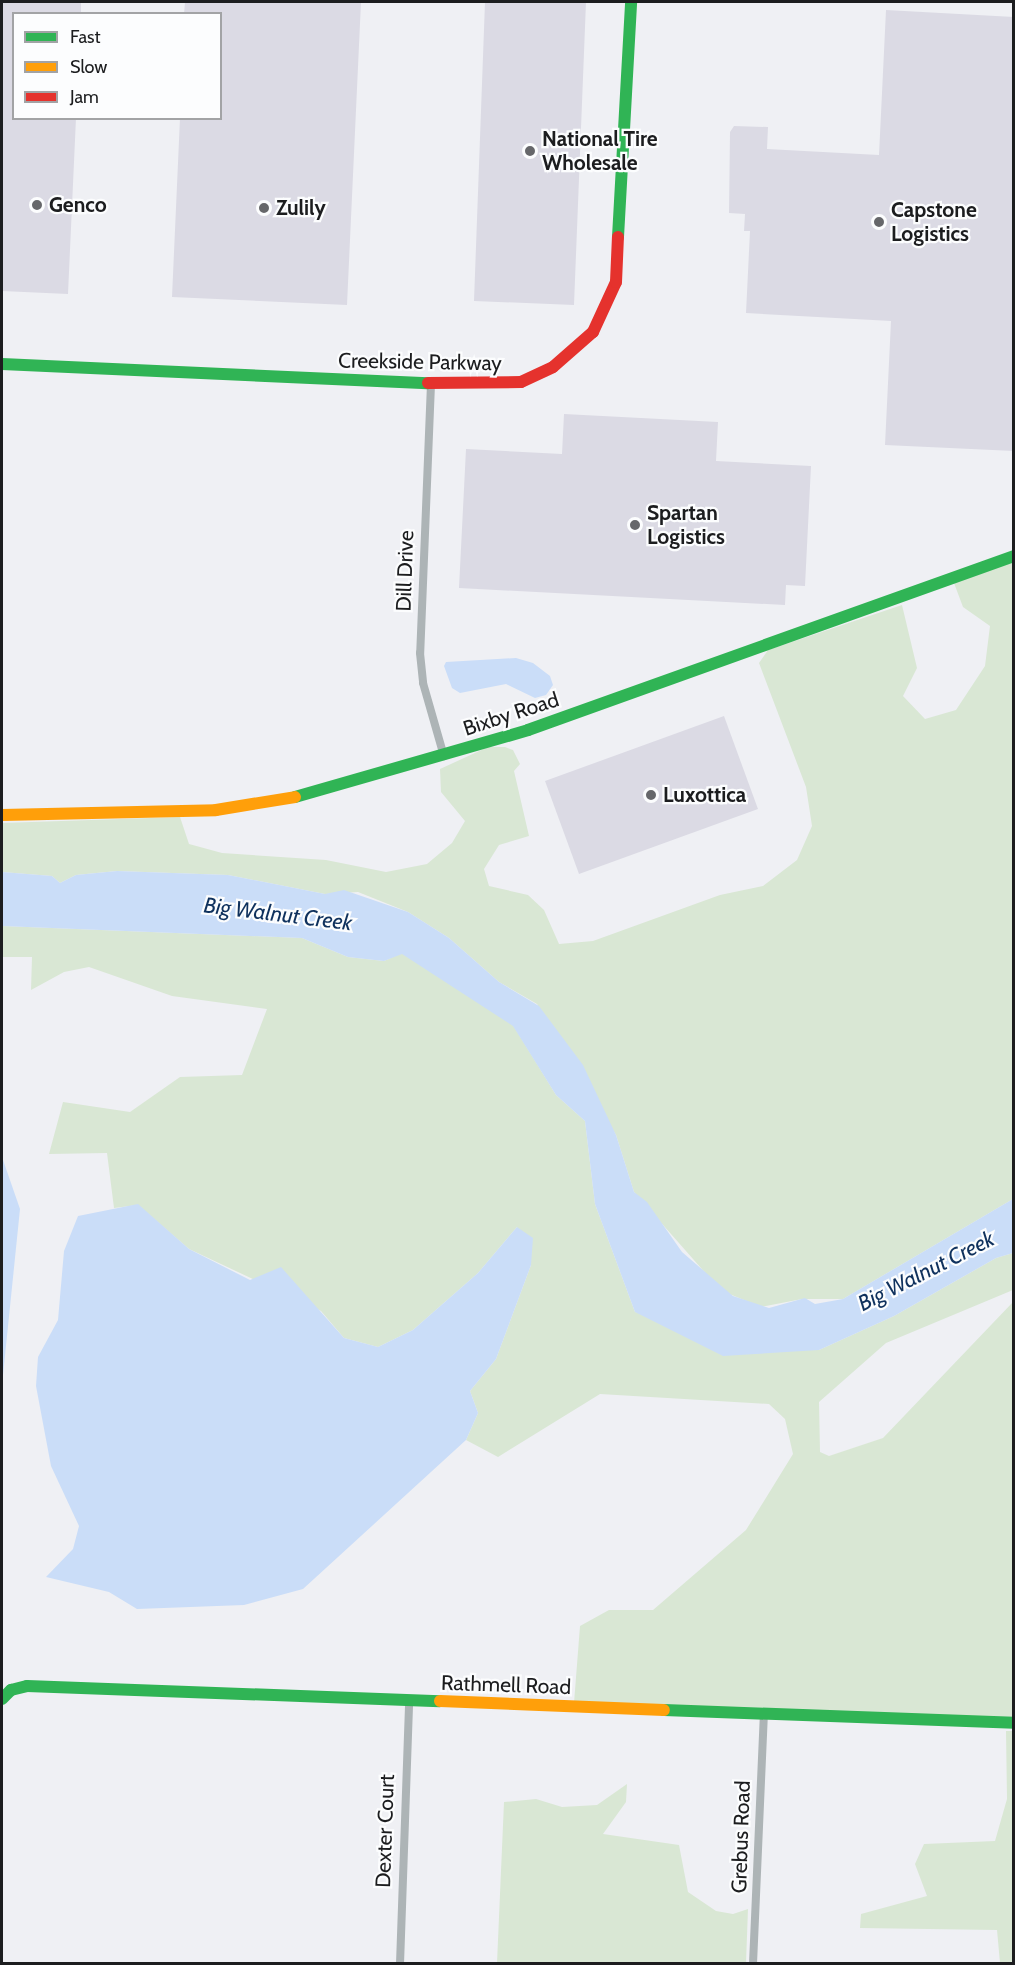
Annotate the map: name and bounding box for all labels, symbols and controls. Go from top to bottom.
legend [12,12,222,120]
text: Fast [70,26,101,48]
text: Slow [70,56,107,78]
text: Jam [70,86,99,108]
place label: National Tire Wholesale [542,126,658,176]
marker: National Tire Wholesale [523,144,537,158]
place label: Genco [49,192,107,218]
place label: Zulily [276,195,326,221]
place label: Capstone Logistics [891,197,977,247]
marker: Genco [30,198,44,212]
marker: Zulily [257,201,271,215]
marker: Capstone Logistics [872,215,886,229]
street label: Creekside Parkway [338,348,502,376]
place label: Spartan Logistics [647,500,725,550]
marker: Spartan Logistics [628,518,642,532]
street label: Dill Drive [391,530,419,612]
street label: Bixby Road [460,687,562,741]
place label: Luxottica [663,782,746,808]
marker: Luxottica [644,788,658,802]
water label: Big Walnut Creek [202,892,354,936]
water label: Big Walnut Creek [853,1225,999,1317]
street label: Rathmell Road [440,1670,572,1700]
street label: Dexter Court [370,1774,400,1888]
street label: Grebus Road [726,1780,756,1894]

